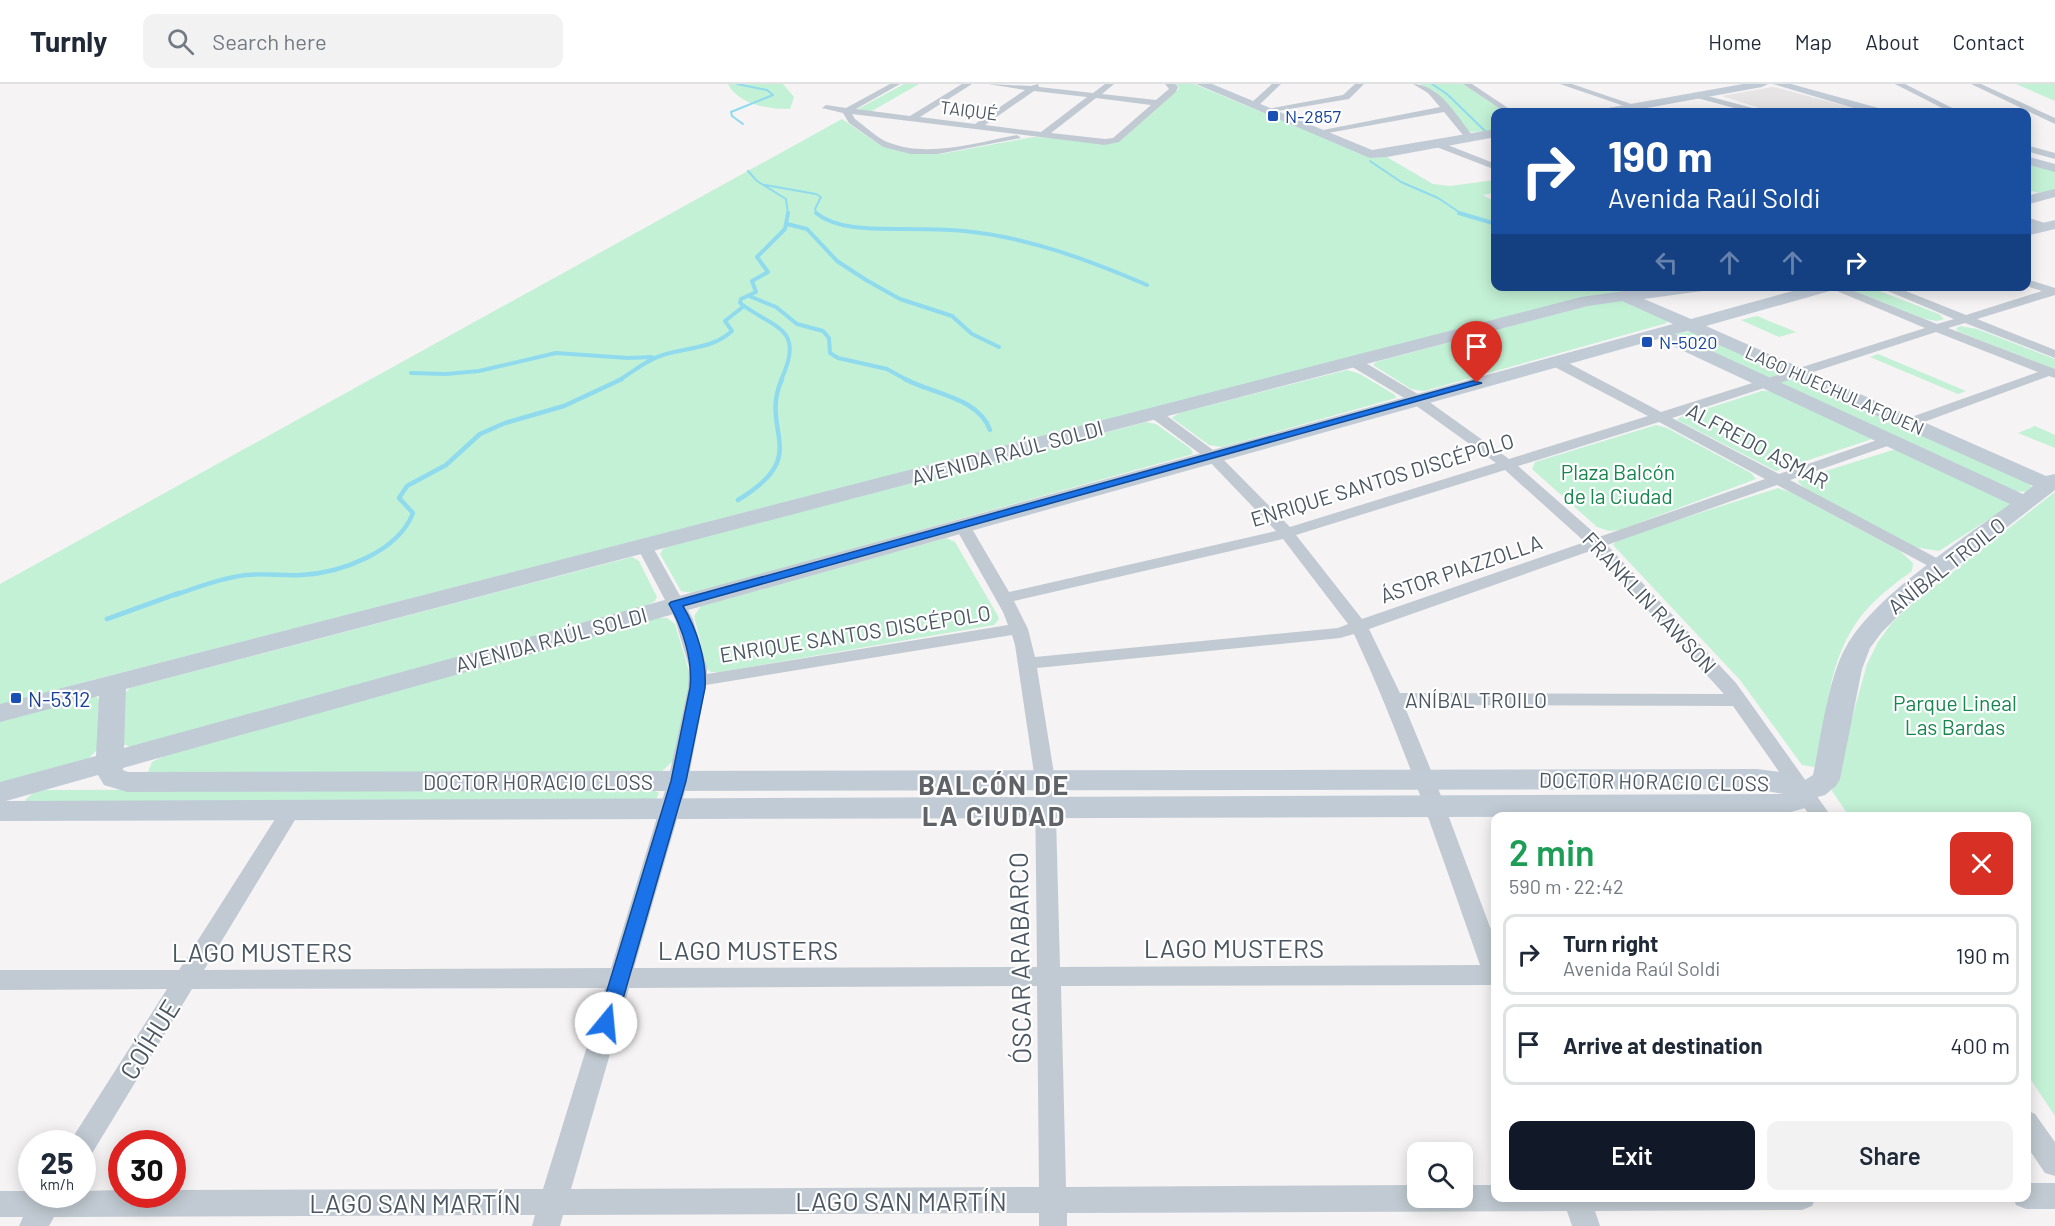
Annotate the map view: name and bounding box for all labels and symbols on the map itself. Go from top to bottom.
street label: TAIQUÉ [939,96,999,124]
place label: N-2857 [1285,105,1342,127]
marker: N-2857 [1266,109,1280,123]
pin [1451,321,1502,383]
place label: N-5020 [1659,331,1718,353]
marker: N-5020 [1640,335,1654,349]
street label: LAGO HUECHULAFQUEN [1742,341,1928,439]
street label: ALFREDO ASMAR [1683,397,1833,493]
street label: AVENIDA RAÚL SOLDI [908,414,1106,490]
street label: ENRIQUE SANTOS DISCÉPOLO [1247,427,1517,531]
park label: Plaza Balcón de la Ciudad [1561,459,1675,508]
street label: ANÍBAL TROILO [1882,511,2010,619]
street label: FRANKLIN RAWSON [1578,526,1722,678]
street label: ÁSTOR PIAZZOLLA [1377,529,1545,607]
street label: ENRIQUE SANTOS DISCÉPOLO [718,599,992,667]
street label: AVENIDA RAÚL SOLDI [452,601,650,677]
place label: N-5312 [28,686,91,711]
street label: ANÍBAL TROILO [1405,687,1547,712]
park label: Parque Lineal Las Bardas [1893,690,2017,739]
marker: N-5312 [9,691,23,705]
street label: DOCTOR HORACIO CLOSS [1539,766,1769,796]
district label: BALCÓN DE LA CIUDAD [918,768,1070,831]
street label: DOCTOR HORACIO CLOSS [423,769,653,794]
street label: ÓSCAR ARABARCO [1002,852,1036,1064]
street label: LAGO MUSTERS [1144,932,1324,963]
street label: LAGO MUSTERS [658,934,838,965]
street label: LAGO MUSTERS [172,936,352,967]
position arrow [574,991,638,1055]
street label: COÍHUE [112,993,186,1085]
speed limit sign: 30 [108,1130,186,1208]
street label: LAGO SAN MARTÍN [795,1185,1007,1216]
street label: LAGO SAN MARTÍN [309,1187,521,1218]

